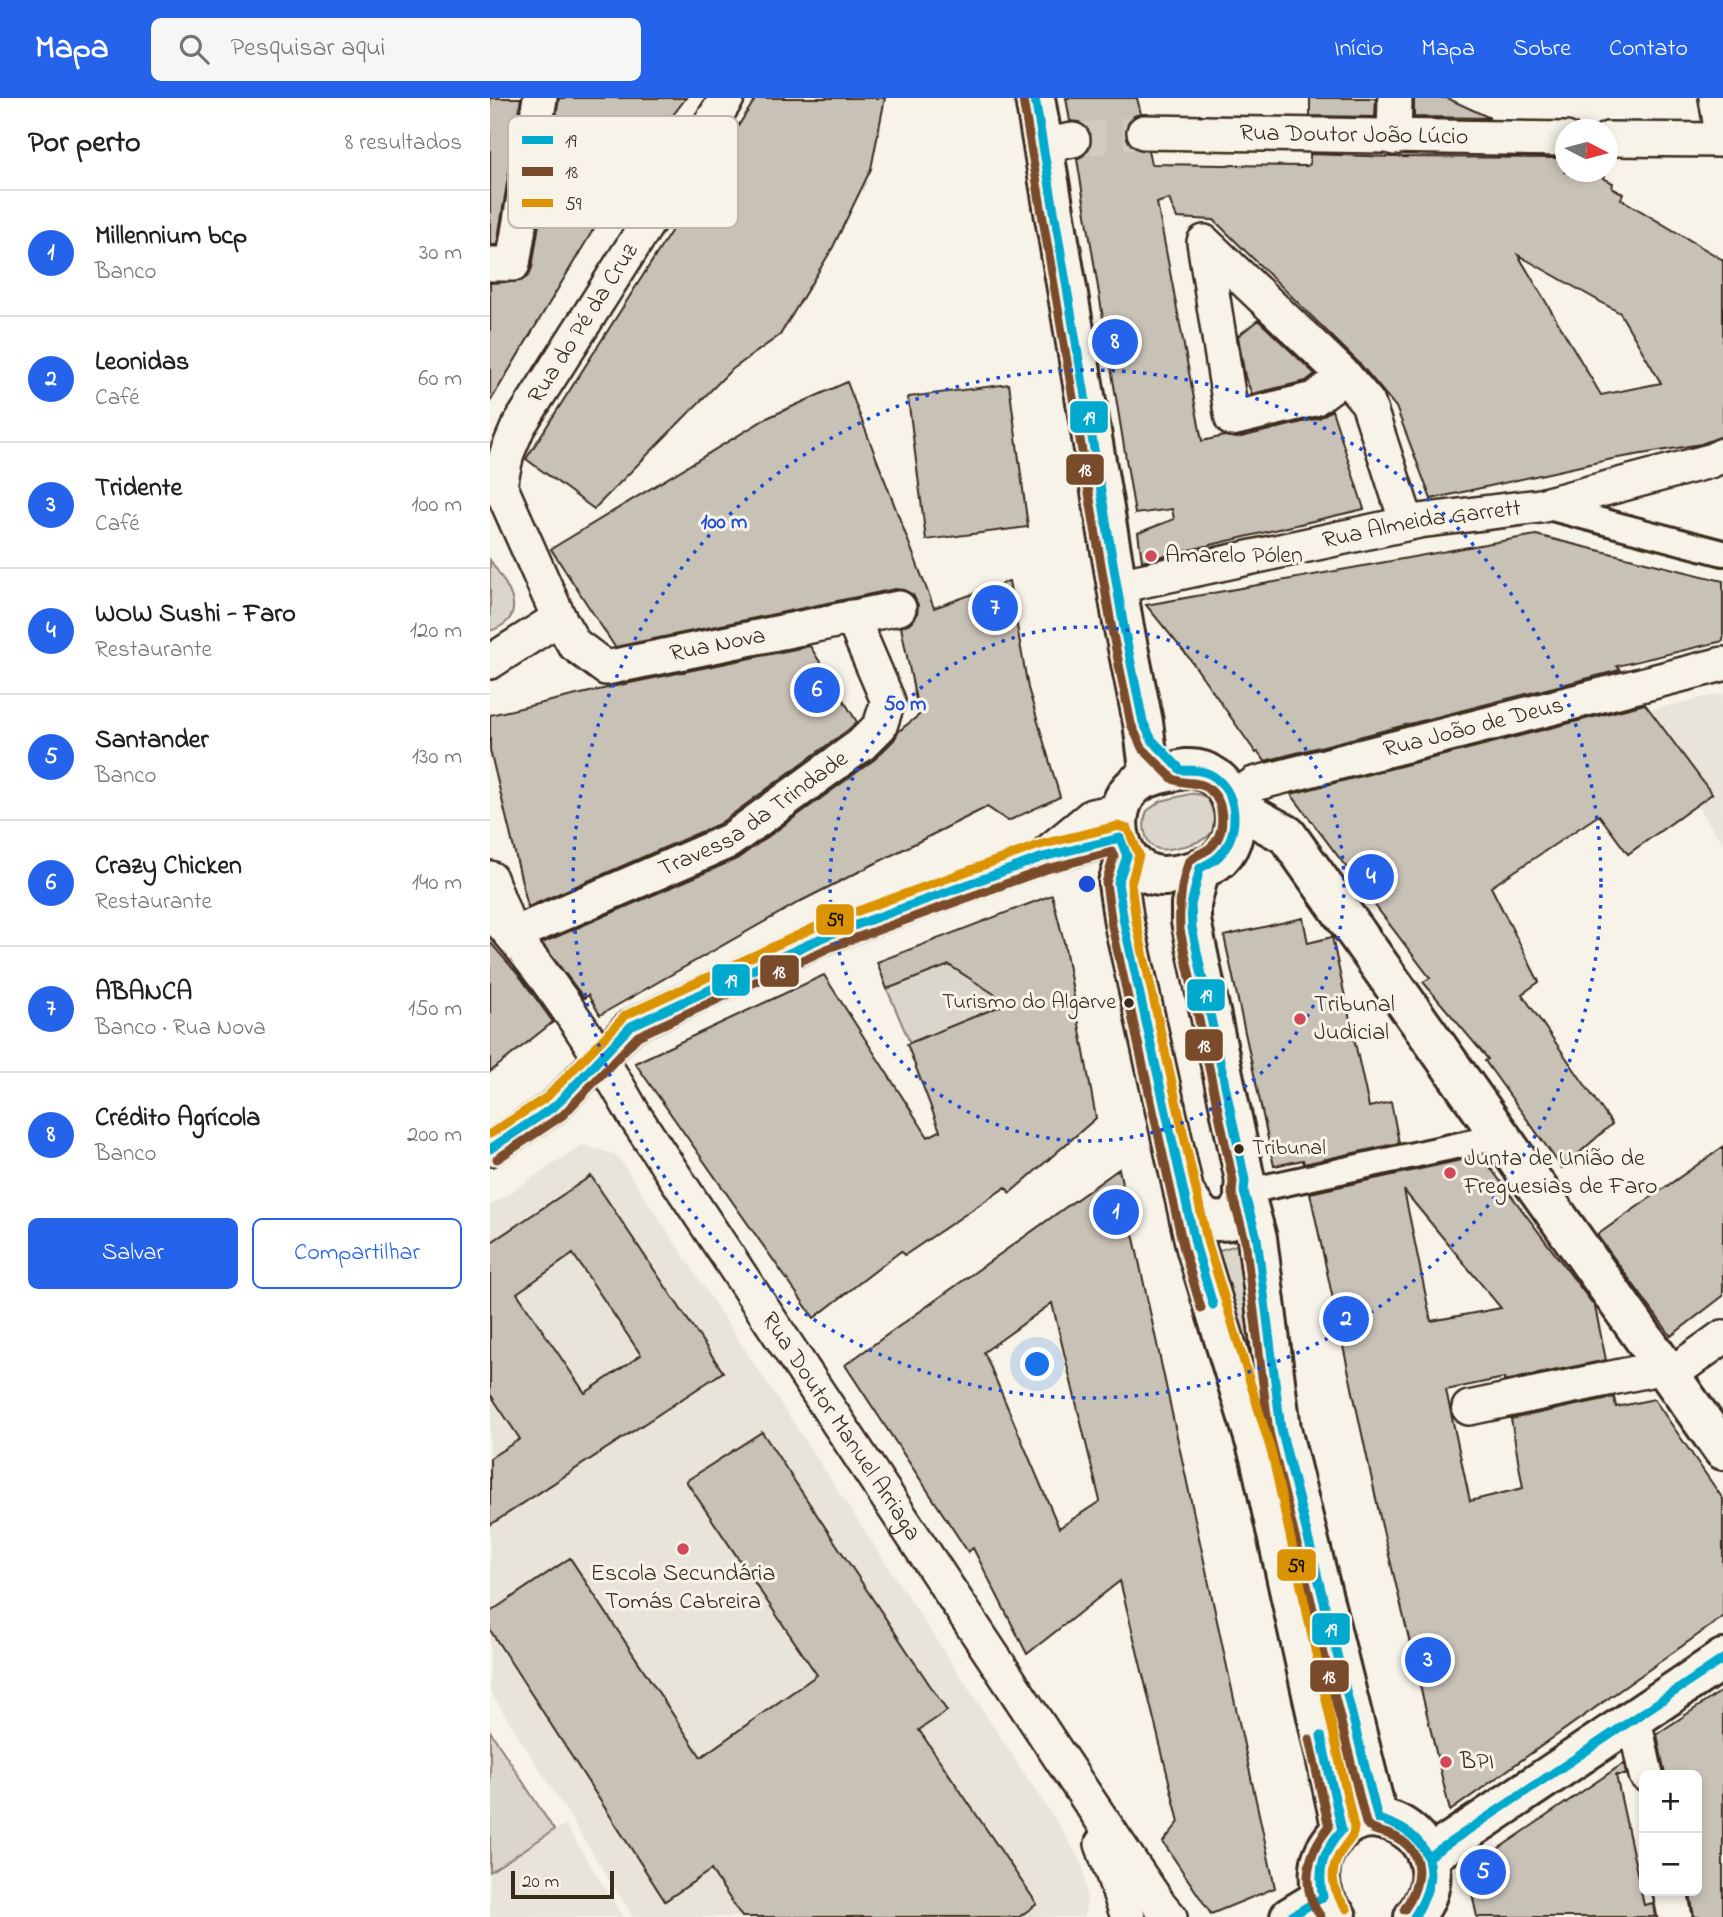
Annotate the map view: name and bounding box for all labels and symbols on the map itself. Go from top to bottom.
legend [508,116,738,228]
street label: Rua Doutor João Lúcio [1239,116,1469,155]
north arrow [1555,119,1618,182]
text: 19 [565,129,577,156]
text: 18 [565,160,578,187]
text: 59 [565,192,582,219]
street label: Rua do Pé da Cruz [520,236,648,411]
pin: 8 [1092,316,1138,368]
line badge: 19 [1069,400,1109,434]
text: 19 [1083,406,1095,433]
line badge: 18 [1065,453,1105,486]
text: 18 [1078,458,1092,485]
street label: Rua Almeida Garrett [1319,491,1523,559]
text: 100 m [701,508,747,538]
place label: Amarelo Pólen [1165,539,1303,574]
marker: Amarelo Pólen [1143,548,1159,564]
pin: 7 [972,582,1018,634]
street label: Rua Nova [667,618,769,672]
pin: 6 [794,664,840,716]
street label: Rua João de Deus [1380,688,1568,768]
text: 50 m [884,690,926,720]
street label: Travessa da Trindade [653,742,856,887]
pin: 4 [1348,851,1394,903]
centre of rings [1075,872,1099,896]
line badge: 59 [815,903,855,936]
text: 59 [827,908,844,935]
line badge: 18 [759,954,800,988]
text: 18 [772,960,786,987]
line badge: 19 [711,963,751,997]
text: 19 [725,969,737,996]
line badge: 19 [1186,978,1226,1012]
text: 19 [1200,984,1212,1011]
place label: Turismo do Algarve [942,987,1116,1020]
place label: Tribunal Judicial [1314,988,1395,1051]
marker: Turismo do Algarve [1122,996,1136,1010]
marker: Tribunal Judicial [1292,1011,1308,1027]
line badge: 18 [1184,1028,1224,1062]
text: 18 [1197,1034,1211,1061]
place label: Tribunal [1252,1133,1326,1165]
marker: Tribunal [1232,1142,1246,1156]
place label: Junta de União de Freguesias de Faro [1463,1142,1657,1205]
marker: Junta de União de Freguesias de Faro [1442,1165,1458,1181]
pin: 1 [1093,1186,1139,1238]
pin: 2 [1323,1293,1369,1345]
street label: Rua Doutor Manuel Arriaga [752,1305,929,1548]
your location [1020,1347,1054,1381]
marker: Escola Secundária Tomás Cabreira [675,1541,691,1557]
line badge: 59 [1276,1548,1317,1582]
text: 59 [1288,1554,1305,1581]
place label: Escola Secundária Tomás Cabreira [591,1557,775,1620]
line badge: 19 [1311,1612,1351,1646]
text: 19 [1325,1618,1337,1645]
pin: 3 [1405,1634,1451,1686]
line badge: 18 [1309,1659,1350,1693]
text: 18 [1322,1665,1336,1692]
place label: BPI [1459,1745,1494,1780]
marker: BPI [1438,1754,1454,1770]
pin: 5 [1460,1846,1506,1898]
scale bar [511,1868,614,1900]

